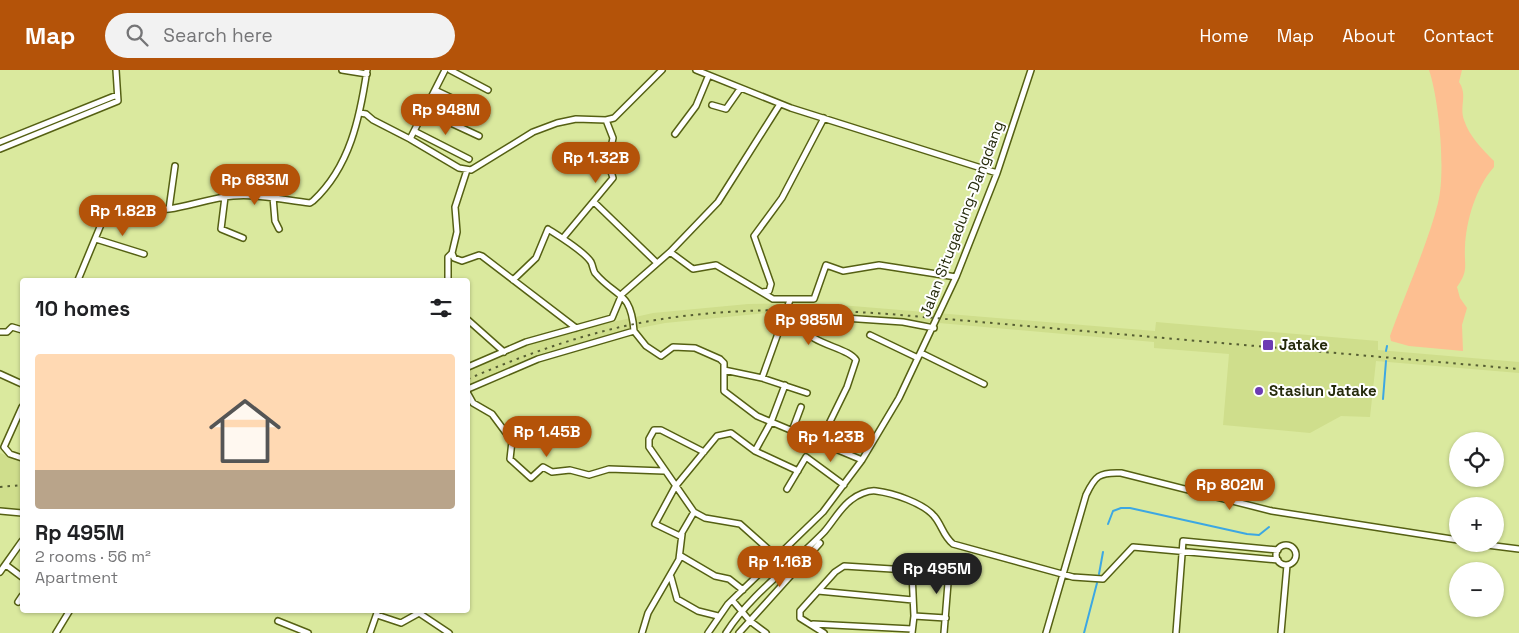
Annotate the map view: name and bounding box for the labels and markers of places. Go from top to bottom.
pin: Rp 948M [400,93,492,136]
pin: Rp 1.32B [544,142,648,184]
pin: Rp 683M [209,164,301,206]
pin: Rp 1.82B [71,194,175,237]
pin: Rp 985M [763,304,855,346]
place label: Jatake [1279,335,1328,354]
marker: Jatake [1261,338,1275,352]
place label: Stasiun Jatake [1269,381,1377,400]
marker: Stasiun Jatake [1253,385,1265,397]
pin: Rp 1.45B [495,416,599,458]
pin: Rp 1.23B [779,420,883,463]
pin: Rp 802M [1184,468,1276,511]
pin: Rp 1.16B [728,546,832,588]
pin: Rp 495M [891,552,983,595]

